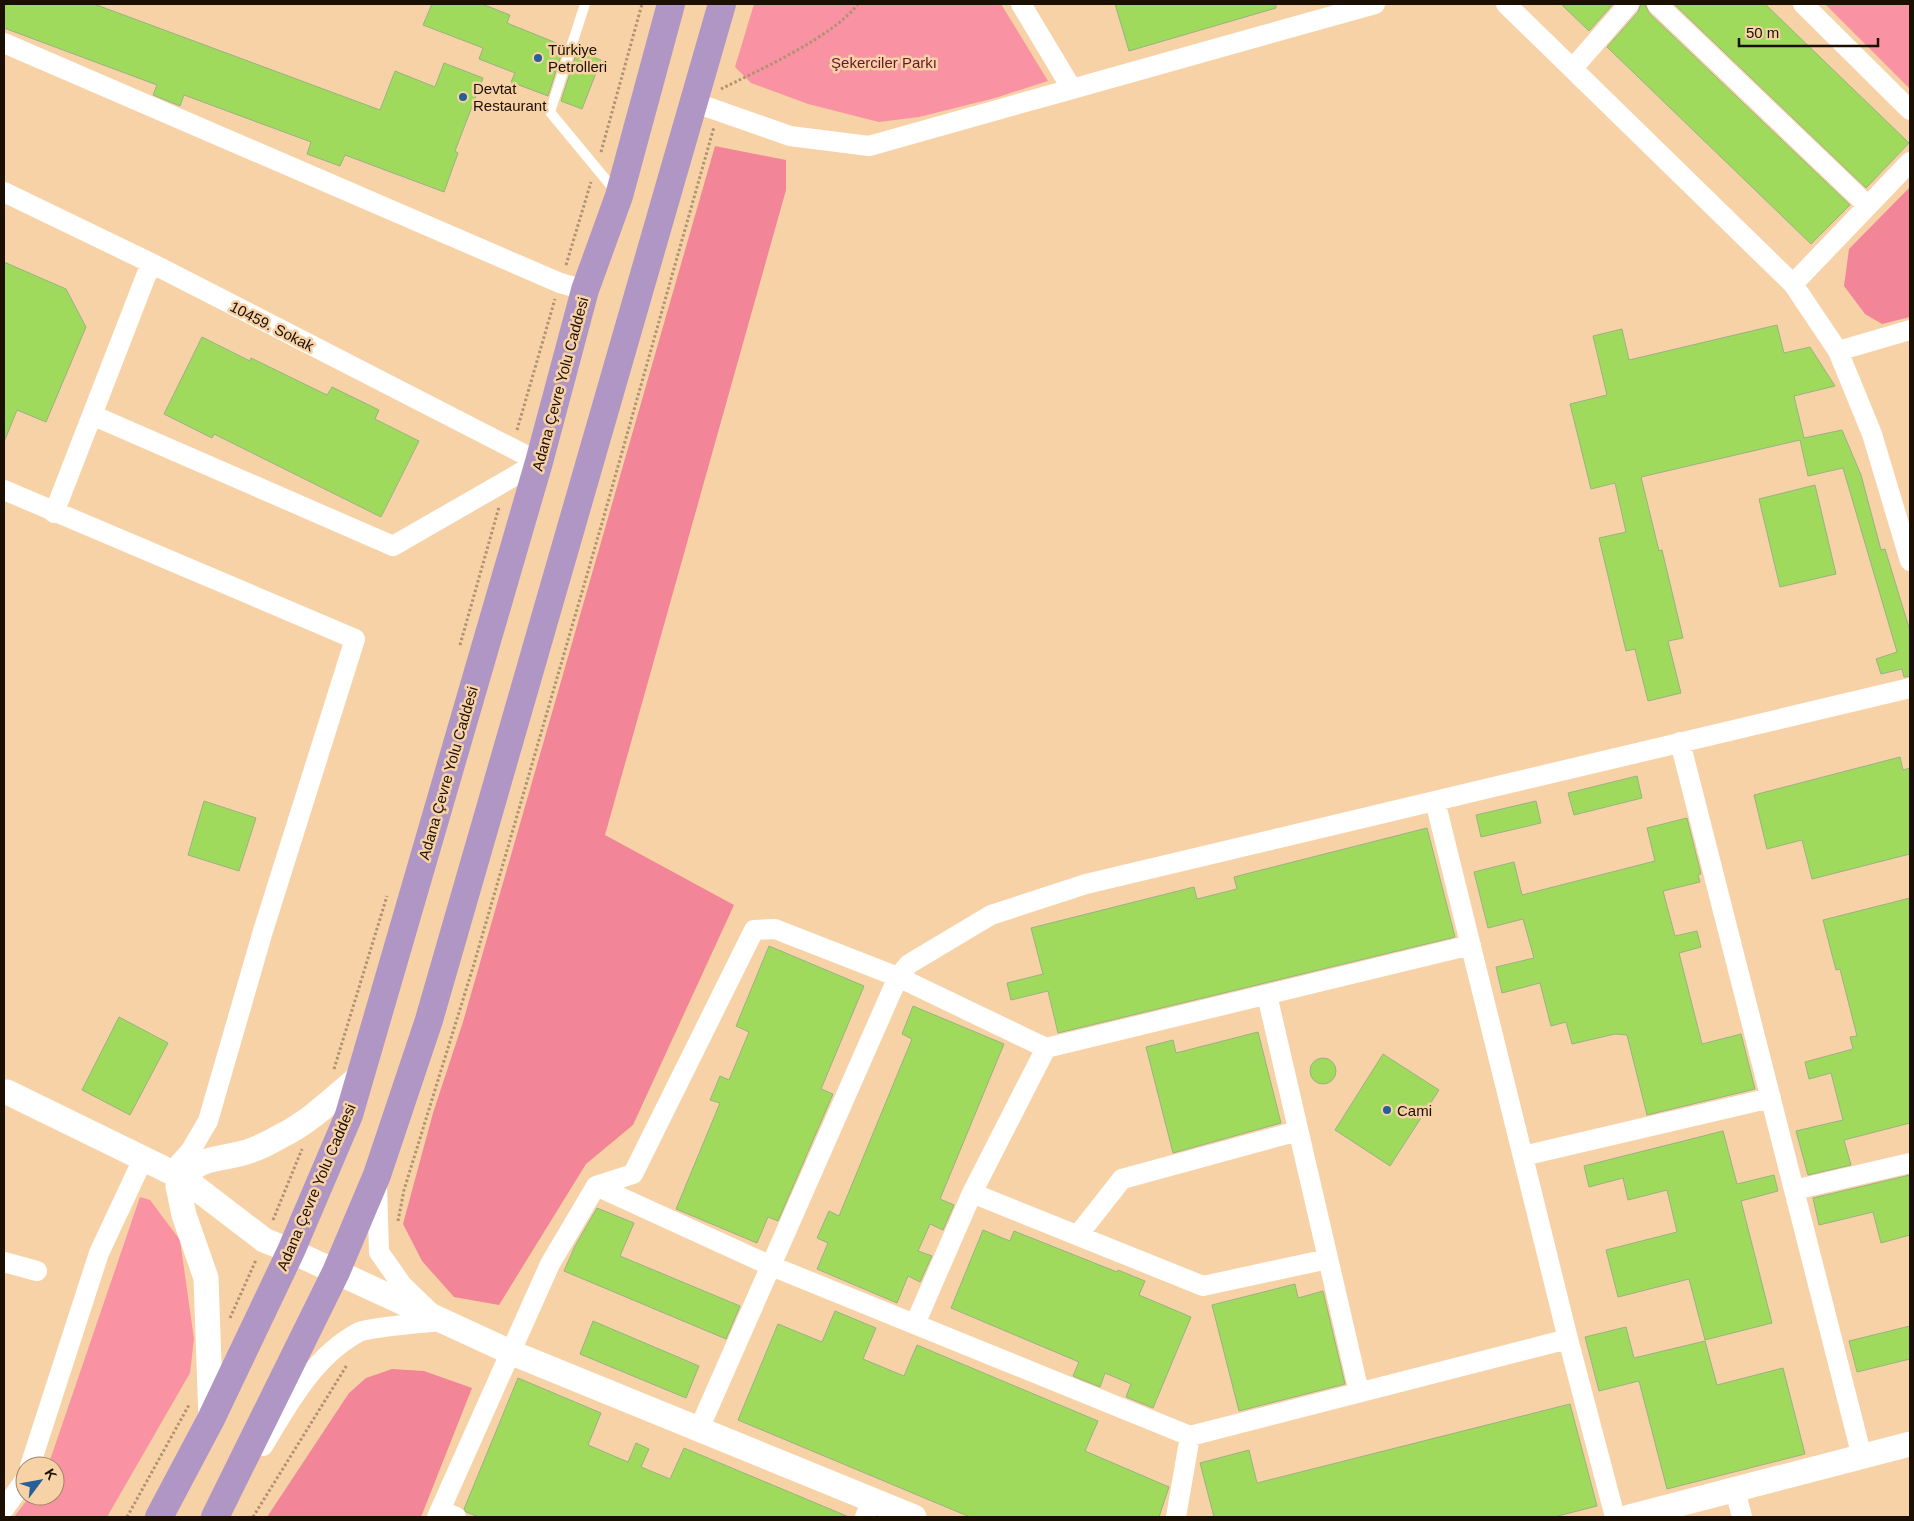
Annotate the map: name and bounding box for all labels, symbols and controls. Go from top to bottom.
scale bar [1739,15,1878,47]
text: 50 m [1746,24,1779,41]
place label: Türkiye Petrolleri [548,41,607,75]
marker: Türkiye Petrolleri [532,52,544,64]
park label: Şekerciler Parkı [831,54,937,71]
place label: Devtat Restaurant [473,80,547,114]
marker: Devtat Restaurant [457,91,469,103]
street label: Adana Çevre Yolu Caddesi [529,295,591,473]
street label: 10459. Sokak [227,298,317,355]
street label: Adana Çevre Yolu Caddesi [415,684,481,862]
street label: Adana Çevre Yolu Caddesi [273,1101,359,1273]
place label: Cami [1397,1102,1432,1119]
marker: Cami [1381,1104,1393,1116]
north arrow [15,1456,65,1506]
text: K [42,1466,60,1483]

